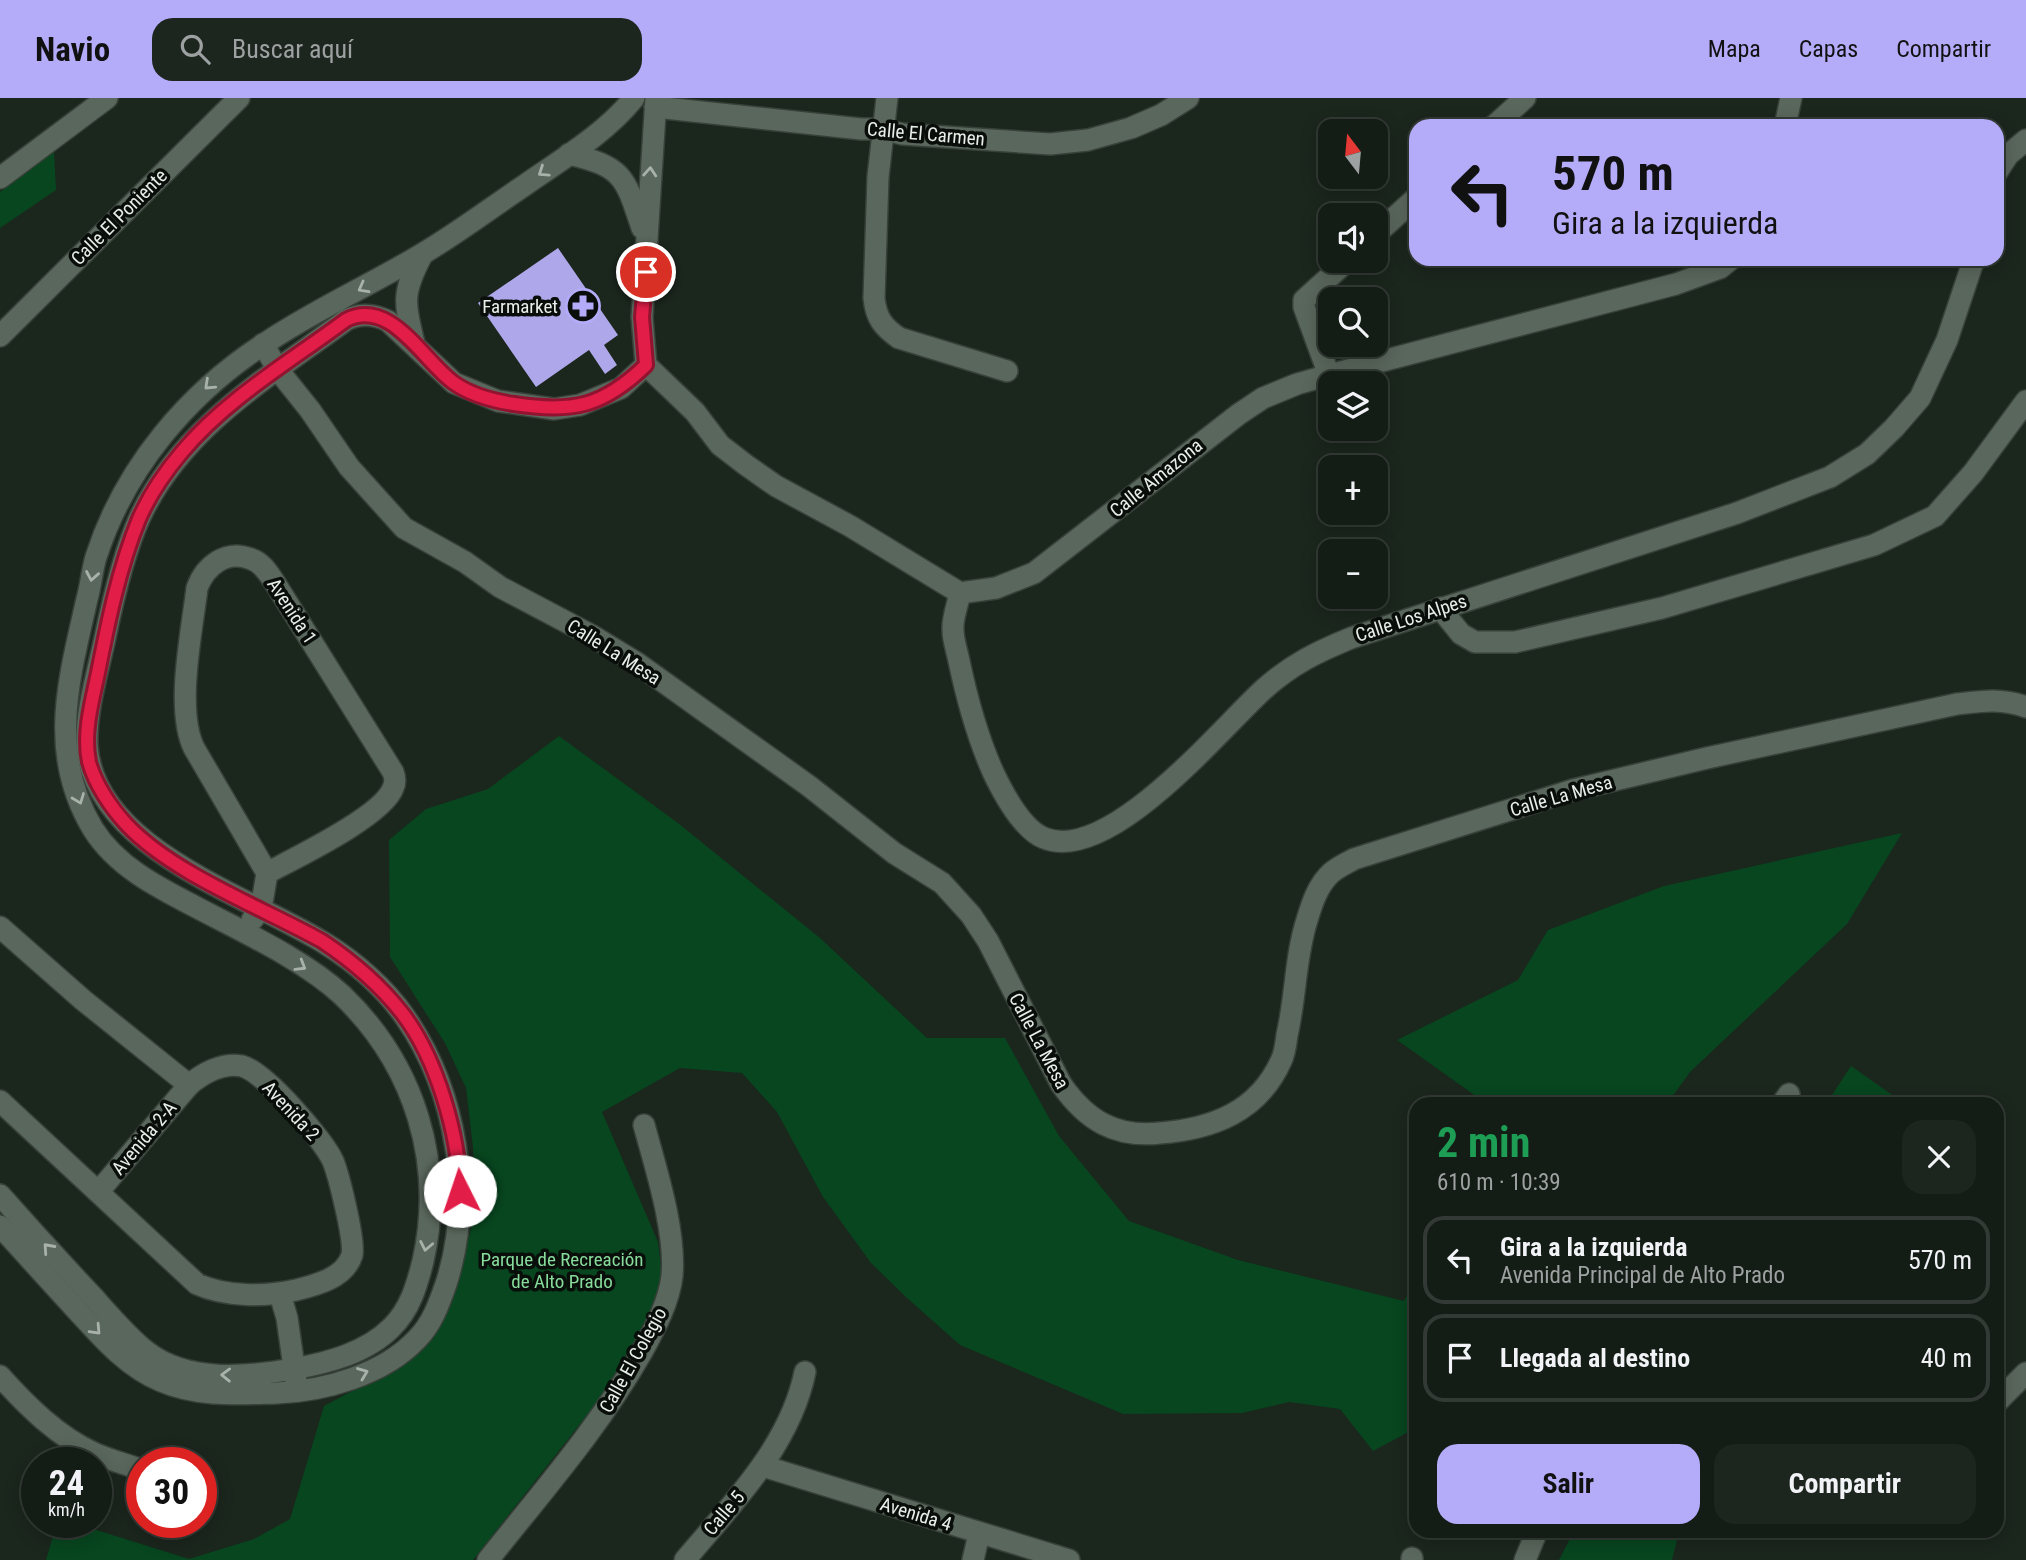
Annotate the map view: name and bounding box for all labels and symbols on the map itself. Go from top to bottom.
street label: Calle El Carmen [866,117,986,151]
north arrow [1318,119,1388,189]
street label: Calle El Poniente [66,164,172,270]
one-way arrow [538,164,551,177]
one-way arrow [642,166,657,177]
pin [616,242,676,302]
one-way arrow [357,280,370,293]
pharmacy icon: Farmarket [564,287,602,325]
place label: Farmarket [482,295,558,318]
one-way arrow [204,377,217,390]
street label: Calle Amazona [1105,434,1207,522]
one-way arrow [85,570,100,582]
street label: Avenida 1 [262,574,322,648]
street label: Calle Los Alpes [1352,589,1470,647]
street label: Calle La Mesa [563,614,665,690]
street label: Calle La Mesa [1507,770,1615,822]
one-way arrow [70,792,84,804]
one-way arrow [294,958,307,971]
street label: Calle La Mesa [1004,989,1074,1093]
street label: Avenida 2 [258,1076,324,1146]
street label: Avenida 2-A [107,1097,181,1179]
position arrow [423,1154,497,1228]
one-way arrow [419,1240,434,1252]
one-way arrow [43,1243,56,1256]
park label: Parque de Recreación de Alto Prado [480,1248,644,1293]
street label: Calle El Colegio [595,1303,671,1417]
one-way arrow [87,1322,100,1335]
one-way arrow [220,1367,231,1382]
one-way arrow [356,1368,368,1382]
speed limit sign: 30 [126,1447,217,1538]
street label: Calle 5 [699,1486,749,1540]
street label: Avenida 4 [878,1492,954,1536]

